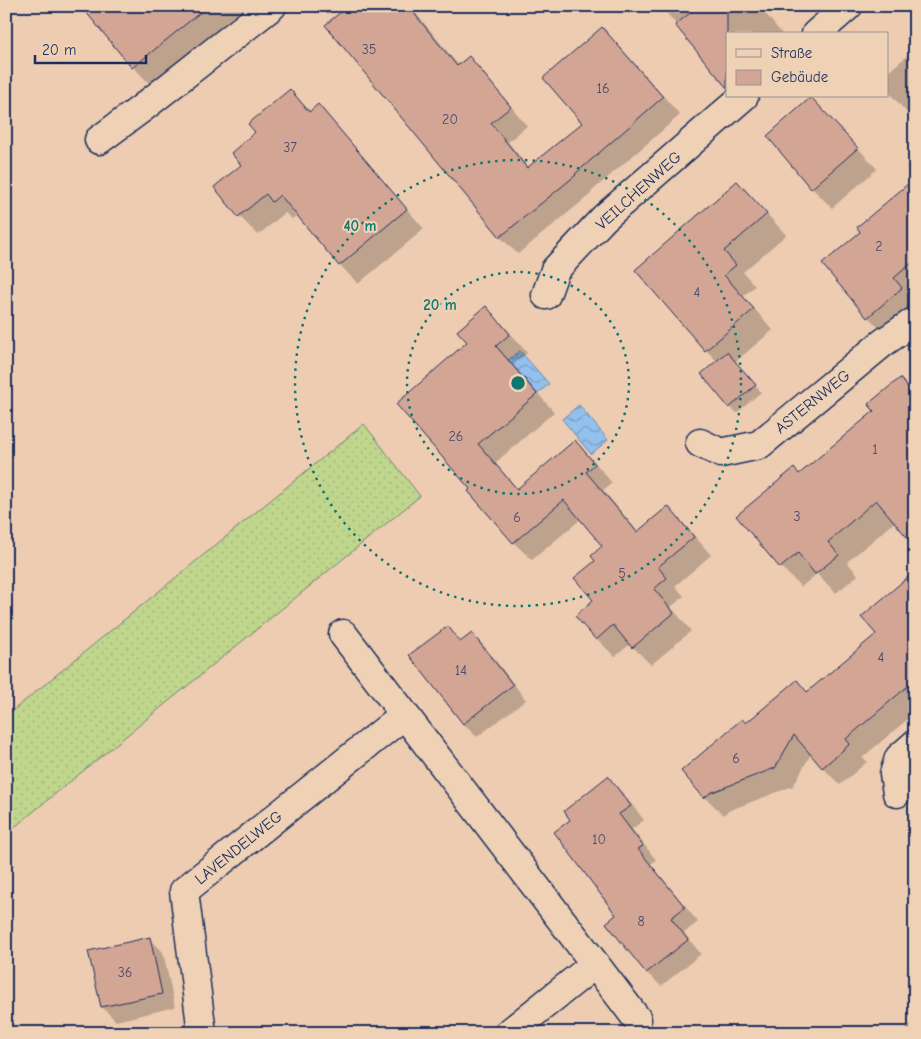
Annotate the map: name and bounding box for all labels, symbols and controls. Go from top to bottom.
scale bar [35,32,146,64]
legend [726,32,888,98]
text: 20 m [42,41,76,59]
house number: 35 [362,41,376,58]
text: Straße [771,44,813,62]
text: Gebäude [771,68,829,86]
house number: 16 [596,80,610,97]
house number: 20 [442,111,458,128]
house number: 37 [283,139,297,156]
street label: VEILCHENWEG [592,148,685,234]
text: 40 m [344,217,377,235]
house number: 2 [875,238,883,255]
house number: 4 [694,284,701,301]
text: 20 m [423,296,457,314]
street label: ASTERNWEG [772,366,854,437]
centre of rings [509,374,527,392]
house number: 26 [449,428,463,445]
house number: 1 [872,441,878,458]
house number: 3 [793,508,801,525]
house number: 6 [513,509,521,526]
house number: 5 [618,565,626,582]
house number: 4 [878,649,885,666]
house number: 14 [455,662,467,679]
house number: 6 [732,750,740,767]
street label: LAVENDELWEG [191,807,286,888]
house number: 10 [592,831,606,848]
house number: 8 [637,913,645,930]
house number: 36 [118,964,132,981]

